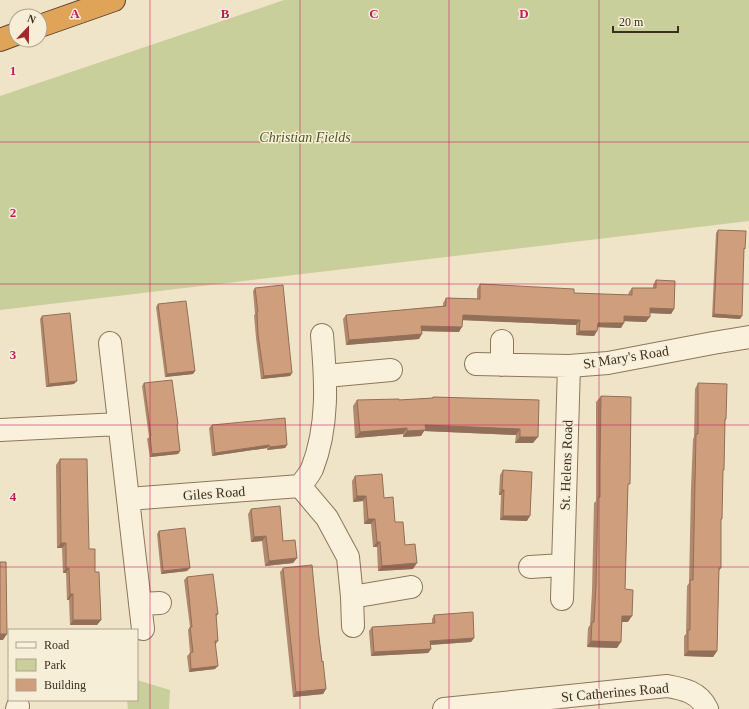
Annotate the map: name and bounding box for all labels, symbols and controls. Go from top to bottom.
text: A [70,6,80,21]
text: B [221,6,230,21]
text: C [369,6,379,21]
text: D [519,6,529,21]
north arrow [8,8,48,48]
scale bar [613,8,678,34]
text: N [26,12,38,26]
text: 20 m [619,15,644,29]
text: 1 [10,63,16,78]
park label: Christian Fields [259,130,351,145]
text: 2 [10,205,16,220]
street label: St Mary's Road [582,343,670,372]
text: 3 [10,347,17,362]
street label: St. Helens Road [557,419,576,511]
street label: Giles Road [182,484,246,503]
text: 4 [10,489,17,504]
legend [8,629,138,701]
text: Road [44,638,69,652]
text: Park [44,658,66,672]
text: Building [44,678,86,692]
street label: St Catherines Road [561,680,670,705]

